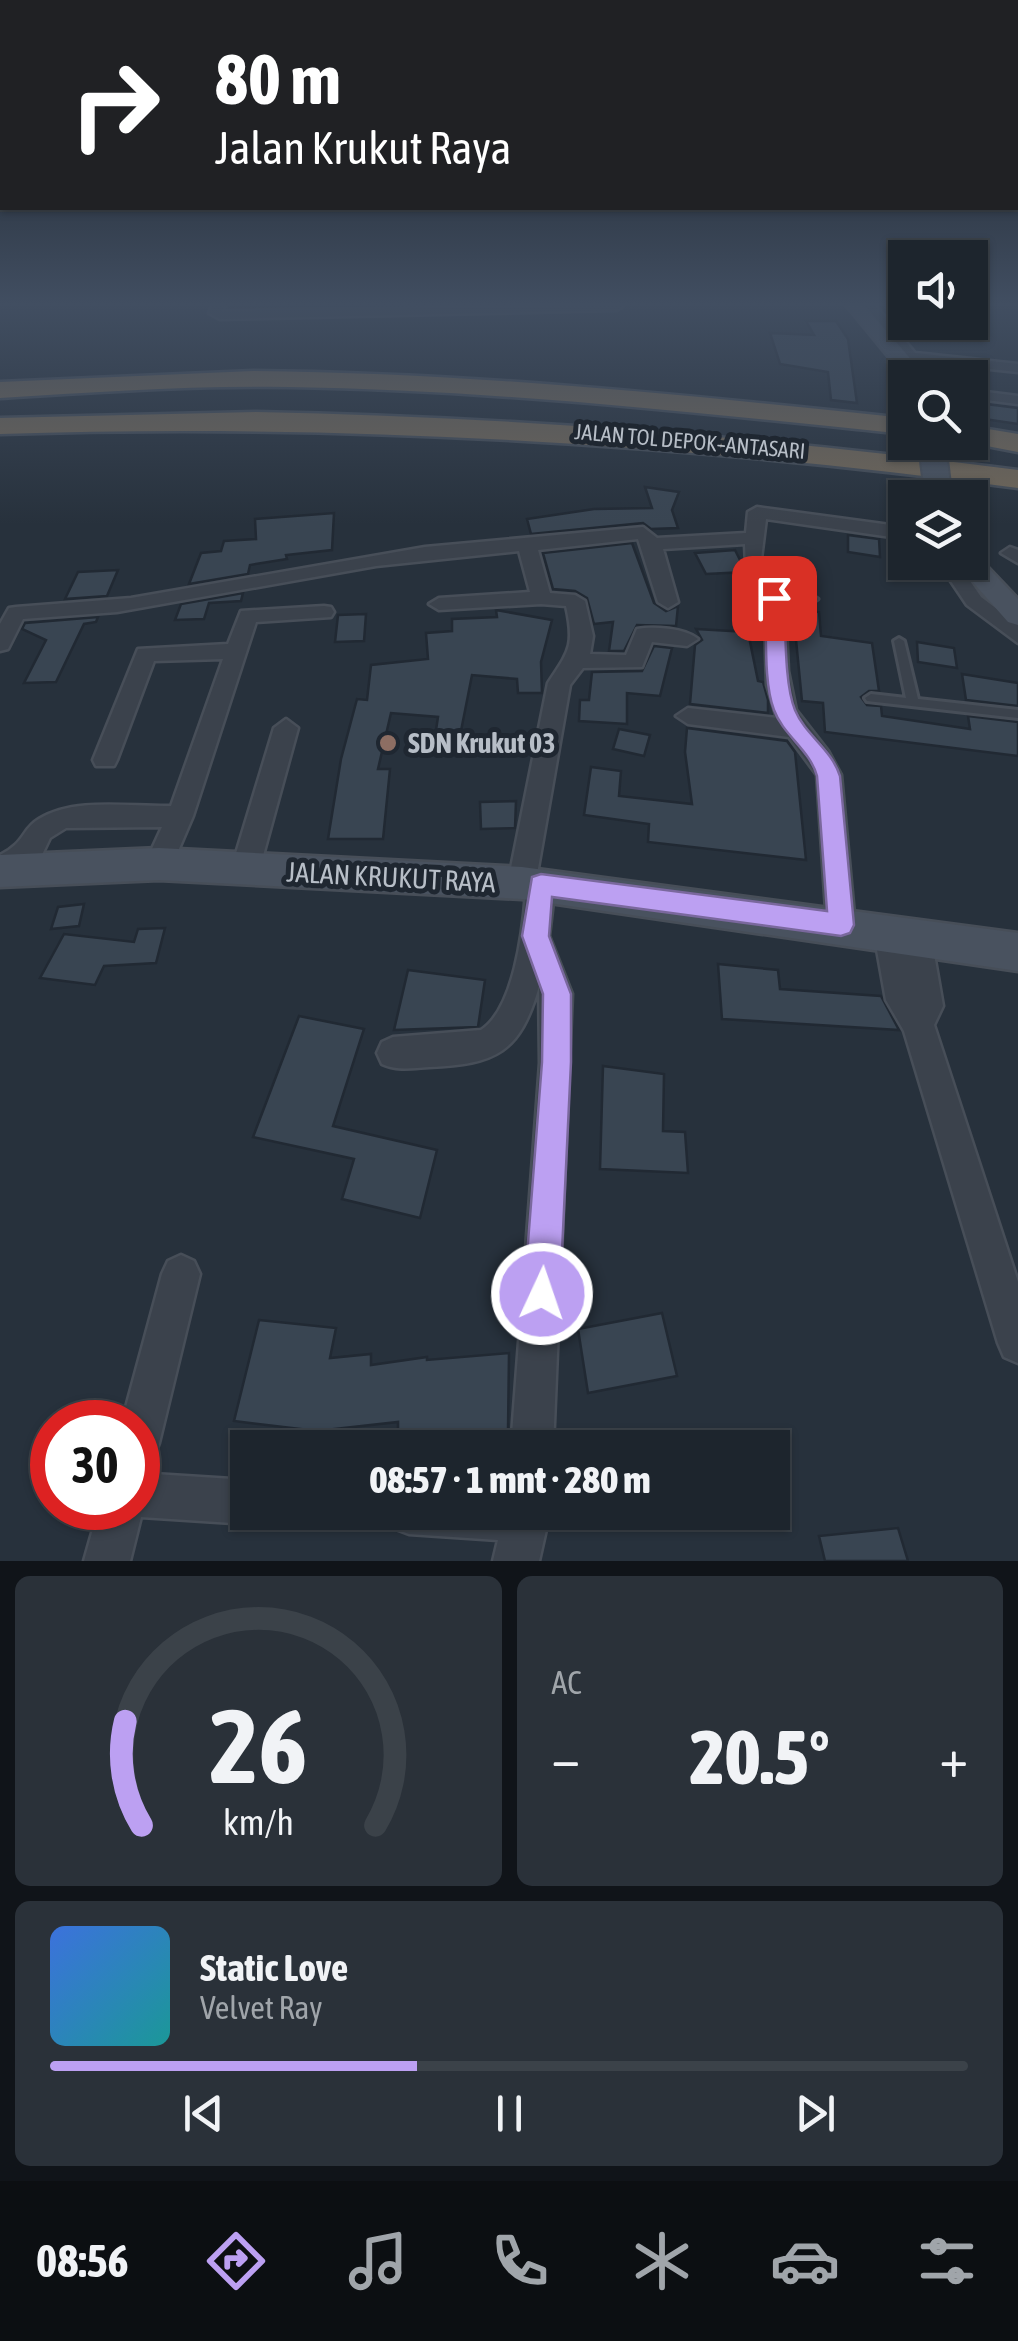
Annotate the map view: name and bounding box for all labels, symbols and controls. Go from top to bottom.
text: 80 m [215,39,341,119]
icon: right [50,40,180,170]
text: Jalan Krukut Raya [215,122,511,174]
map controls [888,240,988,580]
button: sound [888,240,988,340]
button: search [888,360,988,460]
street label: JALAN TOL DEPOK–ANTASARI [574,418,806,464]
button: layers [888,480,988,580]
pin [732,556,817,641]
icon: arrive [747,571,802,626]
place label: SDN Krukut 03 [408,727,555,759]
marker: SDN Krukut 03 [377,732,399,754]
street label: JALAN KRUKUT RAYA [286,856,497,898]
position arrow [490,1242,594,1346]
speed limit sign: 30 [30,1400,160,1530]
text: 08:57 · 1 mnt · 280 m [369,1458,651,1501]
text: AC [552,1664,582,1701]
text: 26 [209,1686,307,1805]
text: 20.5° [690,1714,830,1800]
text: − [552,1726,580,1789]
text: + [939,1726,968,1789]
text: km/h [223,1802,294,1843]
text: Static Love [200,1946,348,1989]
text: Velvet Ray [200,1989,322,2026]
icon: previous [176,2086,231,2141]
icon: pause [482,2086,537,2141]
icon: next [788,2086,843,2141]
icon: directions [201,2226,271,2296]
icon: music [343,2226,413,2296]
icon: phone [485,2226,555,2296]
icon: climate [627,2226,697,2296]
icon: car [770,2226,840,2296]
icon: filters [912,2226,982,2296]
text: 08:56 [36,2235,129,2287]

